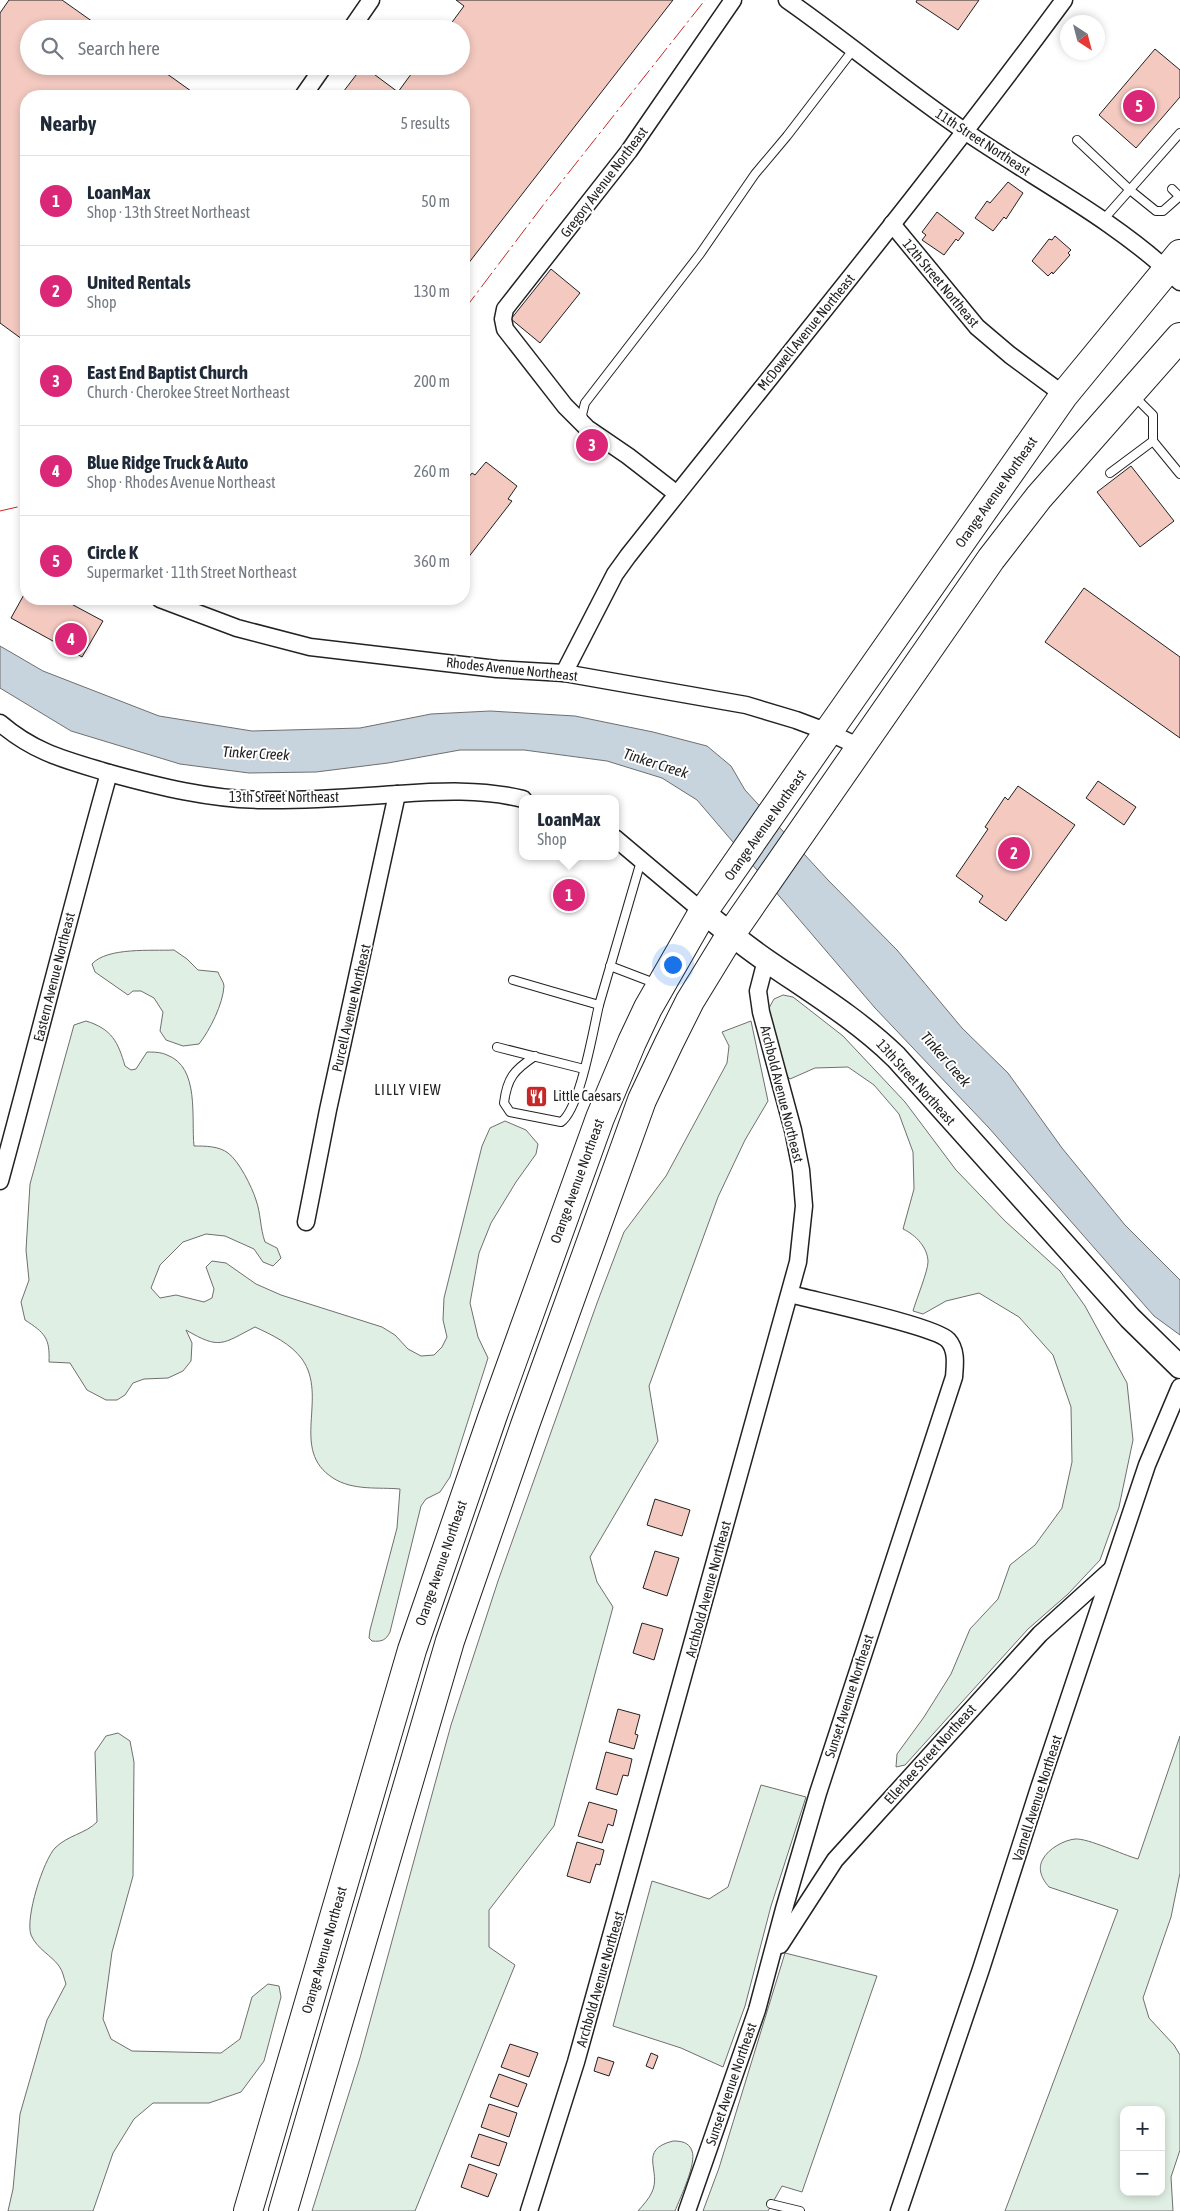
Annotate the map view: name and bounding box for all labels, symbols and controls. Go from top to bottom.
north arrow [1060,15,1105,60]
search box [20,20,470,75]
icon: search [38,34,66,62]
text: Search here [78,37,160,59]
pin: 5 [1123,87,1155,125]
street label: 11th Street Northeast [933,105,1033,179]
text: Nearby [40,111,96,135]
text: 5 results [400,114,450,132]
street label: Gregory Avenue Northeast [557,124,651,240]
text: LoanMax [87,181,151,203]
text: 1 [52,192,60,210]
text: 50 m [421,192,450,210]
text: Shop · 13th Street Northeast [87,203,250,221]
street label: 12th Street Northeast [900,236,982,330]
text: United Rentals [87,271,191,293]
street label: McDowell Avenue Northeast [754,271,858,393]
text: 2 [52,282,60,300]
text: 130 m [414,282,450,300]
text: Shop [87,293,117,311]
text: East End Baptist Church [87,361,248,383]
text: 3 [52,372,60,390]
text: 200 m [414,372,450,390]
text: Church · Cherokee Street Northeast [87,383,290,401]
pin: 3 [576,426,608,464]
street label: Orange Avenue Northeast [952,434,1040,550]
text: Blue Ridge Truck & Auto [87,451,249,473]
text: 4 [52,462,60,480]
text: 260 m [414,462,450,480]
text: Shop · Rhodes Avenue Northeast [87,473,276,491]
text: Circle K [87,541,138,563]
text: 5 [52,552,60,570]
text: 360 m [414,552,450,570]
text: Supermarket · 11th Street Northeast [87,563,297,581]
pin: 4 [55,620,87,658]
street label: Rhodes Avenue Northeast [445,654,579,684]
water label: Tinker Creek [222,743,290,763]
water label: Tinker Creek [621,745,691,782]
street label: Orange Avenue Northeast [721,767,809,883]
street label: 13th Street Northeast [229,789,339,805]
popup [519,795,619,860]
text: LoanMax [537,808,601,830]
text: Shop [537,830,567,848]
pin: 2 [998,834,1030,872]
pin: 1 [553,876,585,914]
street label: Eastern Avenue Northeast [30,911,78,1043]
street label: Purcell Avenue Northeast [328,942,374,1074]
your location [660,952,686,978]
street label: Archbold Avenue Northeast [757,1024,807,1164]
water label: Tinker Creek [918,1028,975,1090]
street label: 13th Street Northeast [873,1036,959,1128]
district label: LILLY VIEW [374,1081,442,1098]
restaurant icon: Little Caesars [525,1084,549,1108]
place label: Little Caesars [553,1088,621,1104]
street label: Orange Avenue Northeast [547,1116,607,1246]
street label: Orange Avenue Northeast [412,1498,470,1628]
street label: Archbold Avenue Northeast [682,1519,734,1659]
street label: Sunset Avenue Northeast [821,1632,877,1760]
street label: Ellerbee Street Northeast [881,1701,979,1807]
street label: Varnell Avenue Northeast [1009,1733,1065,1863]
street label: Orange Avenue Northeast [298,1885,350,2015]
street label: Archbold Avenue Northeast [573,1909,627,2049]
street label: Sunset Avenue Northeast [702,2020,760,2148]
map controls [1120,2106,1165,2196]
button: + [1120,2106,1165,2151]
button: − [1120,2151,1165,2196]

